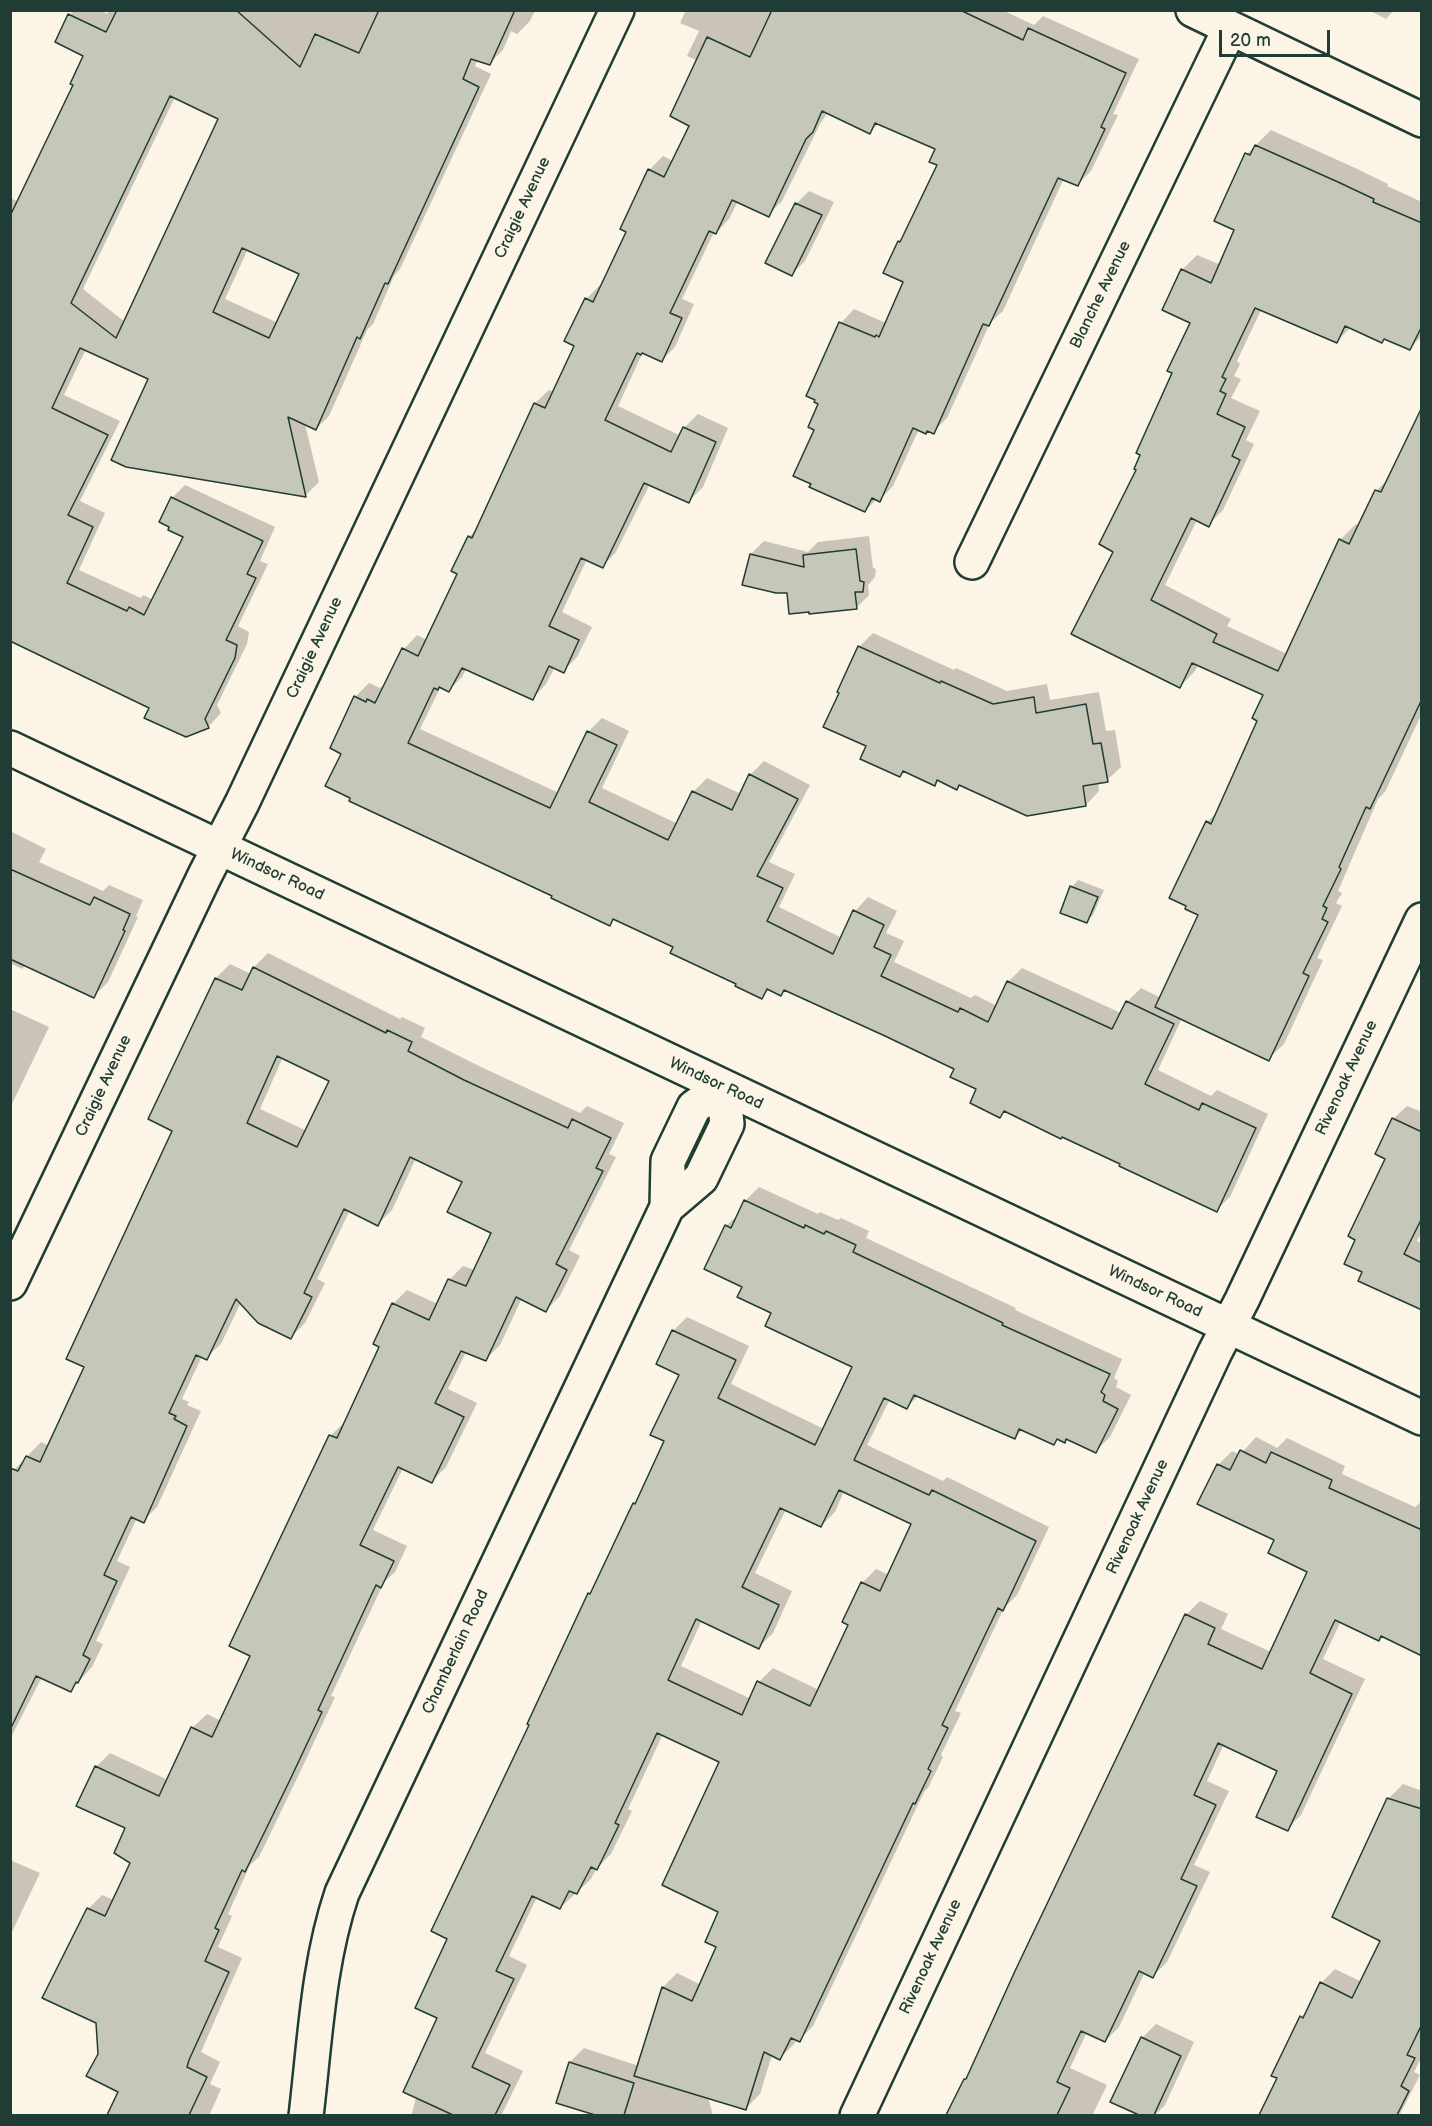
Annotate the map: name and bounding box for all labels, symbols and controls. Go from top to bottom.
scale bar [1222,18,1333,56]
text: 20 m [1230,30,1271,51]
street label: Craigie Avenue [491,154,555,262]
street label: Blanche Avenue [1067,238,1135,352]
street label: Craigie Avenue [283,594,347,702]
street label: Windsor Road [227,845,327,905]
street label: Rivenoak Avenue [1312,1017,1382,1139]
street label: Craigie Avenue [72,1032,136,1140]
street label: Windsor Road [666,1054,766,1114]
street label: Windsor Road [1105,1262,1205,1322]
street label: Rivenoak Avenue [1103,1456,1173,1578]
street label: Chamberlain Road [419,1587,493,1717]
street label: Rivenoak Avenue [896,1896,966,2018]

